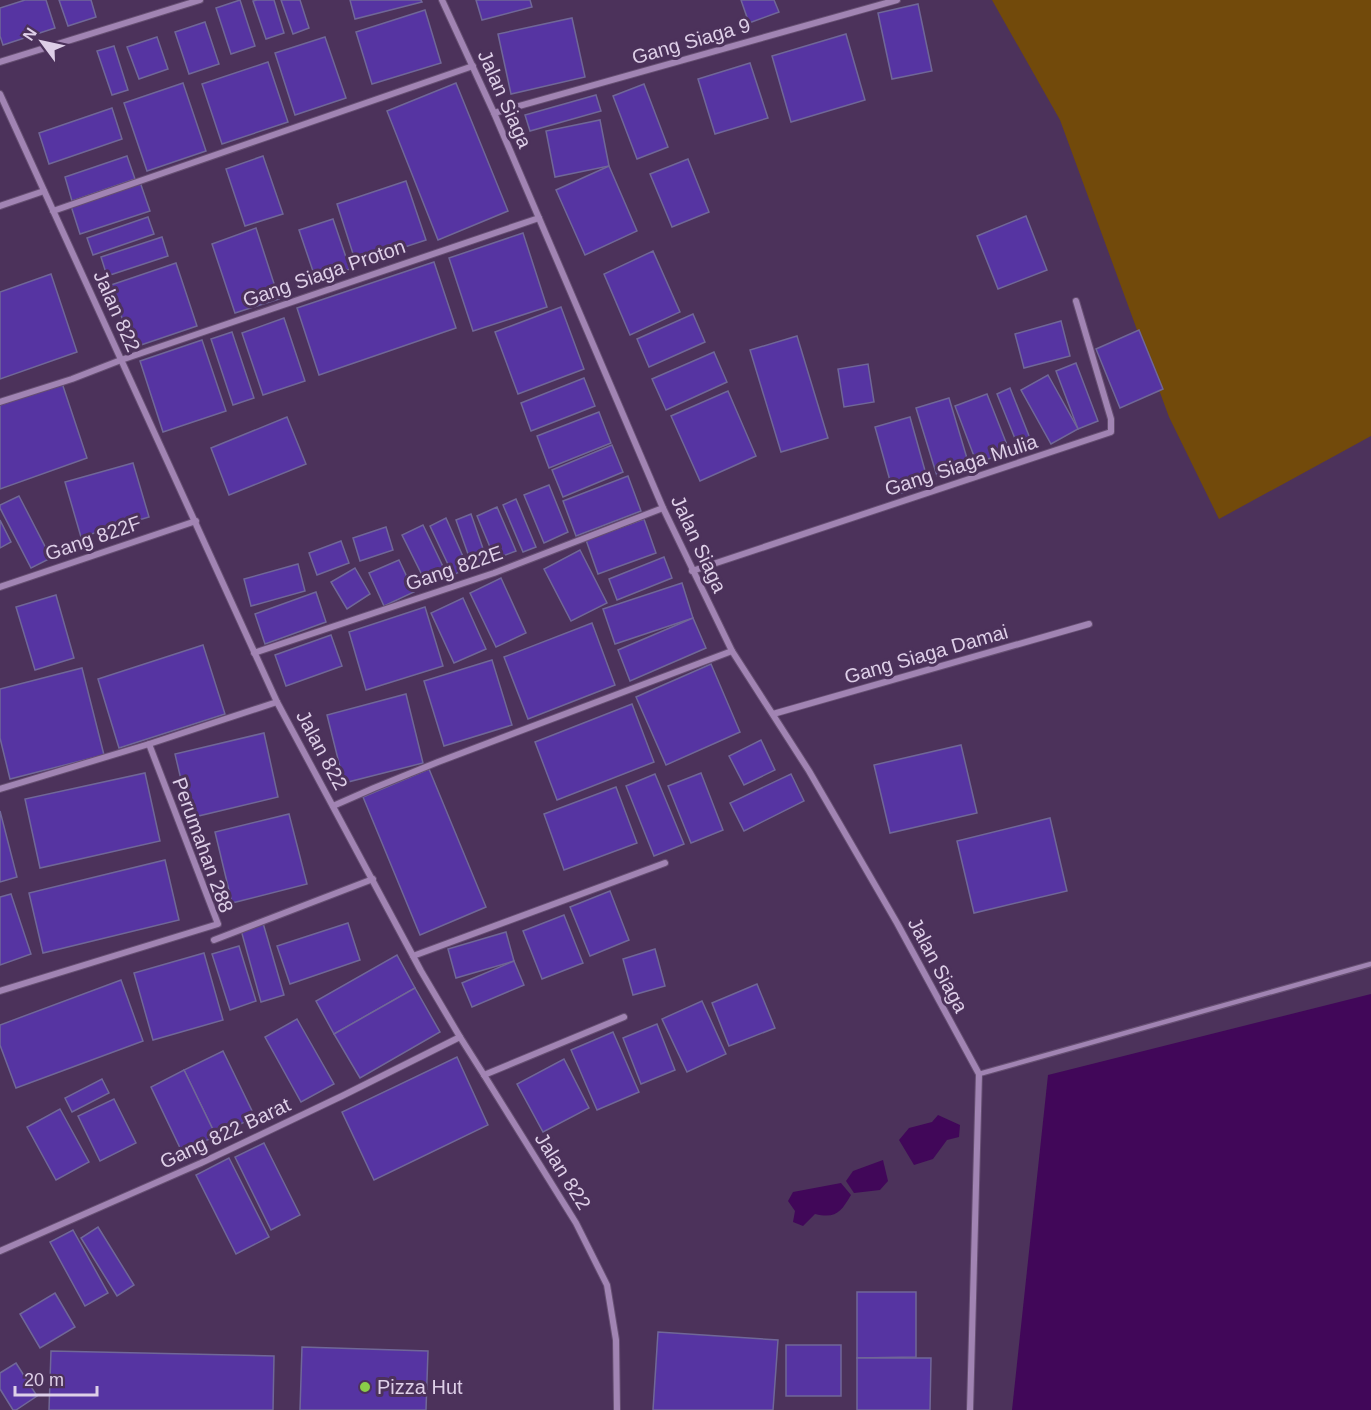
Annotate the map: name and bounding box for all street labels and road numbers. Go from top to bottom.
street label: Gang Siaga 9 [629,14,753,68]
street label: Jalan Siaga [474,47,537,152]
street label: Gang Siaga Proton [240,235,408,311]
street label: Jalan 822 [89,267,145,355]
street label: Gang Siaga Mulia [882,430,1041,500]
street label: Jalan Siaga [667,492,731,597]
street label: Gang 822F [42,511,144,565]
street label: Gang 822E [403,541,505,595]
street label: Gang Siaga Damai [842,620,1010,688]
street label: Jalan 822 [292,707,352,793]
street label: Perumahan 288 [168,774,238,916]
street label: Jalan Siaga [904,914,973,1017]
street label: Gang 822 Barat [156,1093,294,1173]
street label: Jalan 822 [531,1128,595,1214]

